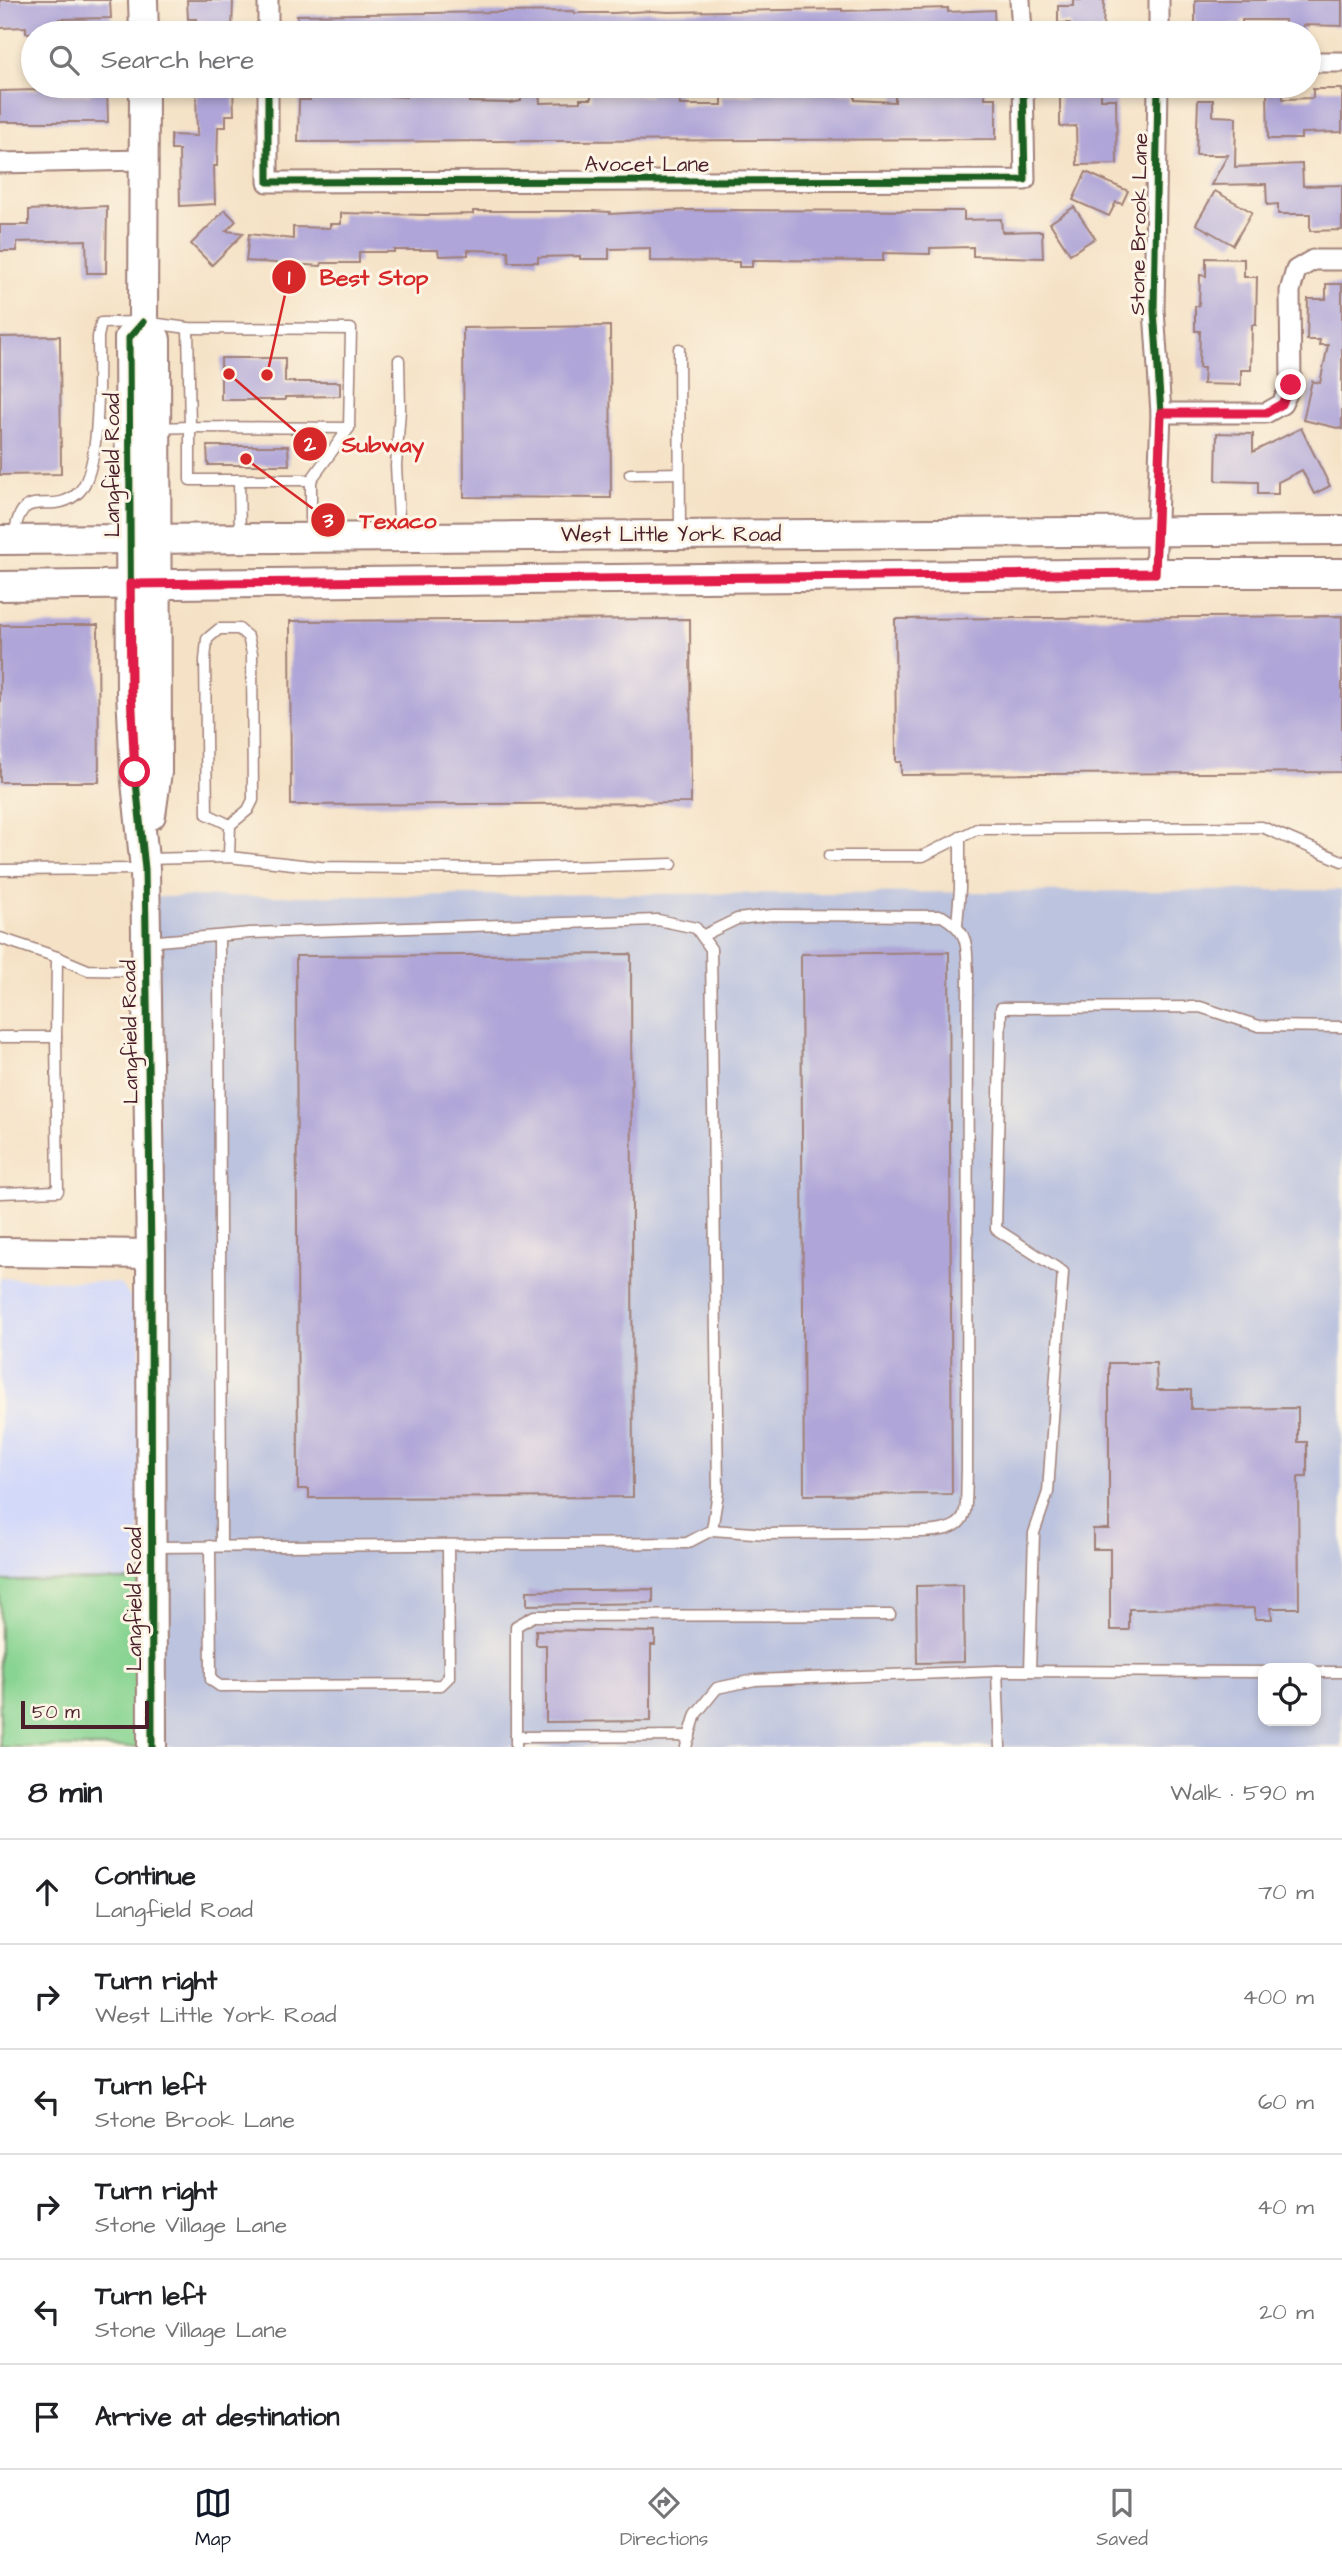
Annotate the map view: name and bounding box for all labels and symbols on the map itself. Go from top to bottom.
street label: Stone Brook Lane [1123,132,1155,316]
street label: Avocet Lane [585,150,709,179]
callout: Best Stop [271,255,443,299]
text: Best Stop [320,262,429,294]
text: 1 [288,263,291,292]
route end [1275,369,1306,400]
street label: Langfield Road [98,393,129,537]
callout: Subway [293,422,438,466]
text: Subway [341,429,425,463]
text: 2 [303,430,317,459]
callout: Texaco [310,498,450,542]
text: Texaco [359,505,436,537]
text: 3 [322,506,334,535]
street label: West Little York Road [561,520,781,549]
route start [119,756,150,787]
street label: Langfield Road [114,959,148,1104]
street label: Langfield Road [120,1527,151,1671]
scale bar [21,1698,149,1730]

